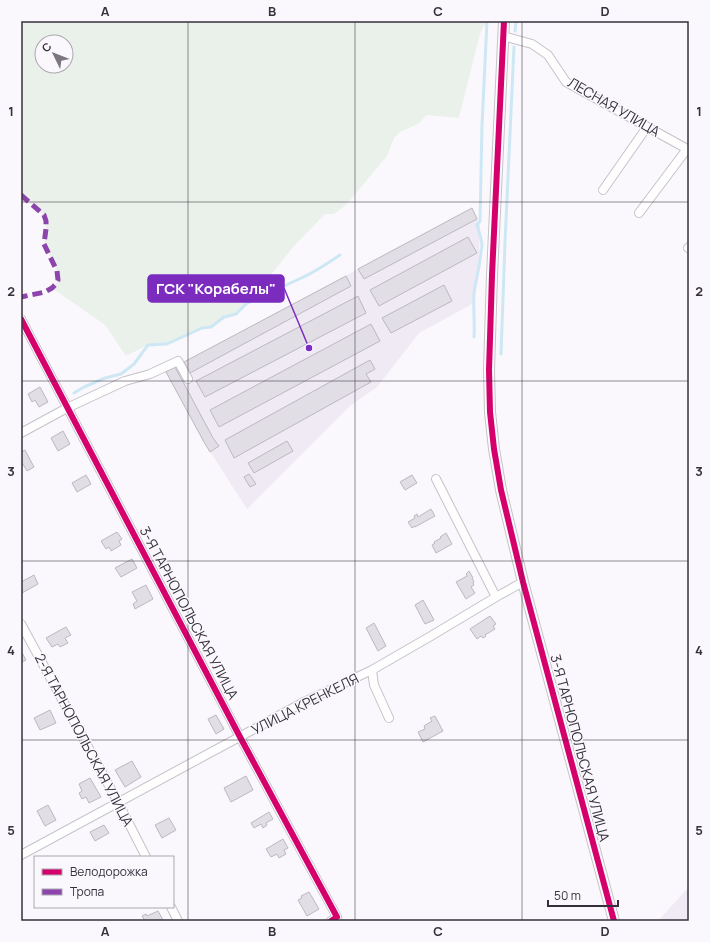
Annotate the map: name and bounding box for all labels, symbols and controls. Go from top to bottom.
text: A [101,2,110,20]
text: B [268,2,276,20]
text: C [433,2,443,20]
text: D [600,2,610,20]
north arrow [34,34,74,74]
text: С [38,39,55,55]
street label: ЛЕСНАЯ УЛИЦА [565,72,664,141]
text: 1 [8,102,14,120]
text: 1 [696,102,702,120]
callout: ГСК "Корабелы" [148,275,284,302]
text: ГСК "Корабелы" [156,278,276,299]
text: 2 [7,282,15,300]
text: 2 [695,282,703,300]
text: 3 [7,462,15,480]
text: 3 [695,462,703,480]
street label: 3-Я ТАРНОПОЛЬСКАЯ УЛИЦА [136,523,243,703]
text: 4 [7,641,15,659]
text: 4 [695,641,703,659]
street label: 2-Я ТАРНОПОЛЬСКАЯ УЛИЦА [31,650,138,830]
street label: 3-Я ТАРНОПОЛЬСКАЯ УЛИЦА [546,652,615,844]
street label: УЛИЦА КРЕНКЕЛЯ [248,668,362,739]
text: 5 [7,821,15,839]
text: 5 [695,821,703,839]
legend [34,856,174,908]
text: Велодорожка [70,863,148,880]
scale bar [548,882,618,908]
text: Тропа [70,883,104,900]
text: 50 m [554,887,581,904]
text: A [101,922,110,940]
text: B [268,922,276,940]
text: C [433,922,443,940]
text: D [600,922,610,940]

